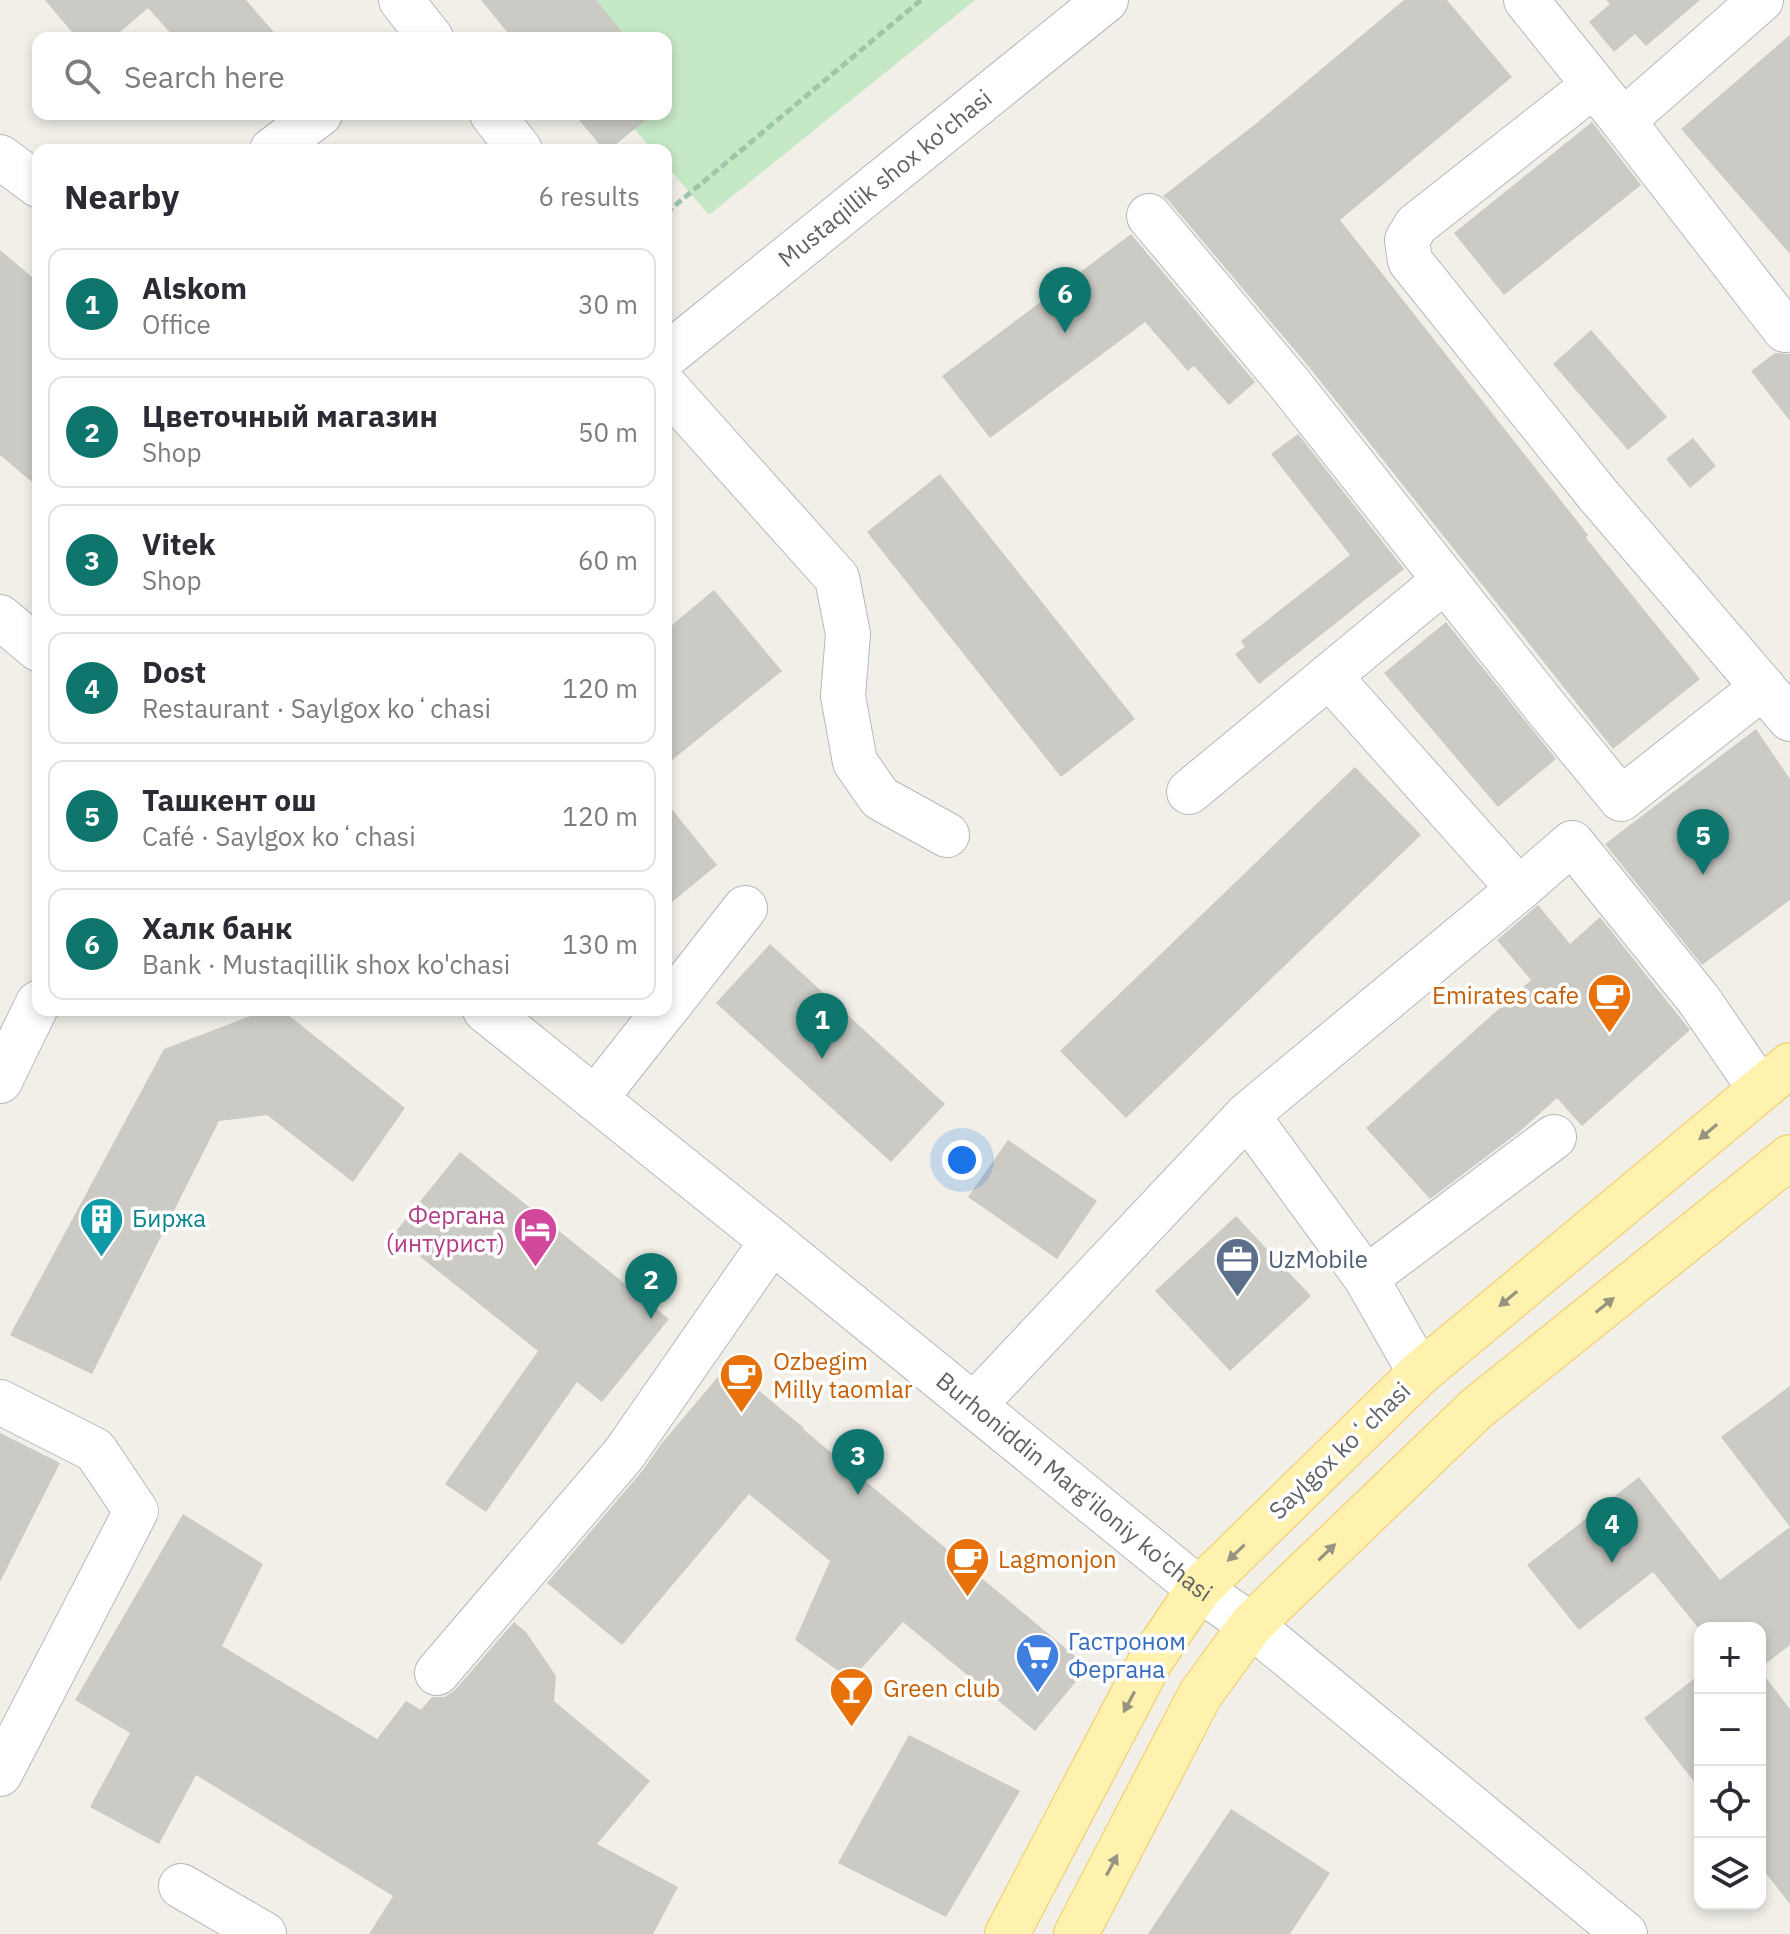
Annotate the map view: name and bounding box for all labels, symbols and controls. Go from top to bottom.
search box [32,32,672,120]
icon: search [60,54,104,98]
text: Search here [124,57,285,96]
street label: Mustaqillik shox ko'chasi [771,82,998,274]
text: Nearby [64,174,179,218]
text: 6 results [538,179,640,213]
pin: 6 [1039,267,1091,333]
text: Alskom [142,268,247,307]
text: 1 [84,287,100,321]
text: 30 m [578,287,638,321]
text: Office [142,307,211,341]
text: Цветочный магазин [142,396,438,435]
text: 2 [84,415,100,449]
text: 50 m [578,415,638,449]
text: Shop [142,435,202,469]
text: Vitek [142,524,216,563]
text: 3 [84,543,100,577]
text: 60 m [578,543,638,577]
text: Shop [142,563,202,597]
text: Dost [142,652,206,691]
text: 4 [84,671,100,705]
text: 120 m [562,671,638,705]
text: Restaurant · Saylgox koʻchasi [142,691,491,725]
text: Ташкент ош [142,780,316,819]
text: 5 [84,799,100,833]
text: 120 m [562,799,638,833]
pin: 5 [1677,809,1729,875]
text: Café · Saylgox koʻchasi [142,819,416,853]
text: Халк банк [142,908,292,947]
text: 6 [84,927,100,961]
text: 130 m [562,927,638,961]
text: Bank · Mustaqillik shox ko'chasi [142,947,510,981]
cafe icon: Emirates cafe [1586,972,1634,1035]
place label: Emirates cafe [1432,979,1579,1011]
pin: 1 [796,993,848,1059]
one-way arrow [1698,1124,1718,1140]
your location [942,1140,982,1180]
building icon: Биржа [77,1195,125,1258]
place label: Фергана (интурист) [386,1199,505,1259]
place label: Биржа [132,1202,206,1234]
hotel icon: Фергана (интурист) [512,1206,560,1269]
office icon: UzMobile [1213,1236,1261,1299]
place label: UzMobile [1268,1243,1368,1275]
pin: 2 [625,1253,677,1319]
one-way arrow [1498,1290,1518,1307]
one-way arrow [1595,1297,1615,1314]
place label: Ozbegim Milly taomlar [773,1345,913,1405]
cafe icon: Ozbegim Milly taomlar [718,1352,766,1415]
street label: Burhoniddin Marg'iloniy ko'chasi [930,1364,1219,1608]
street label: Saylgox koʻchasi [1262,1375,1417,1526]
pin: 3 [832,1429,884,1495]
pin: 4 [1586,1497,1638,1563]
cafe icon: Lagmonjon [943,1536,991,1599]
place label: Lagmonjon [998,1543,1117,1575]
one-way arrow [1227,1543,1246,1561]
one-way arrow [1317,1543,1336,1562]
map controls [1694,1622,1766,1910]
button: + [1694,1622,1766,1694]
place label: Гастроном Фергана [1068,1625,1186,1685]
supermarket icon: Гастроном Фергана [1013,1632,1061,1695]
bar icon: Green club [828,1665,876,1728]
place label: Green club [883,1672,1000,1704]
one-way arrow [1122,1691,1135,1714]
button: − [1694,1694,1766,1766]
button: locate [1694,1766,1766,1838]
button: layers [1694,1838,1766,1910]
one-way arrow [1105,1853,1118,1876]

